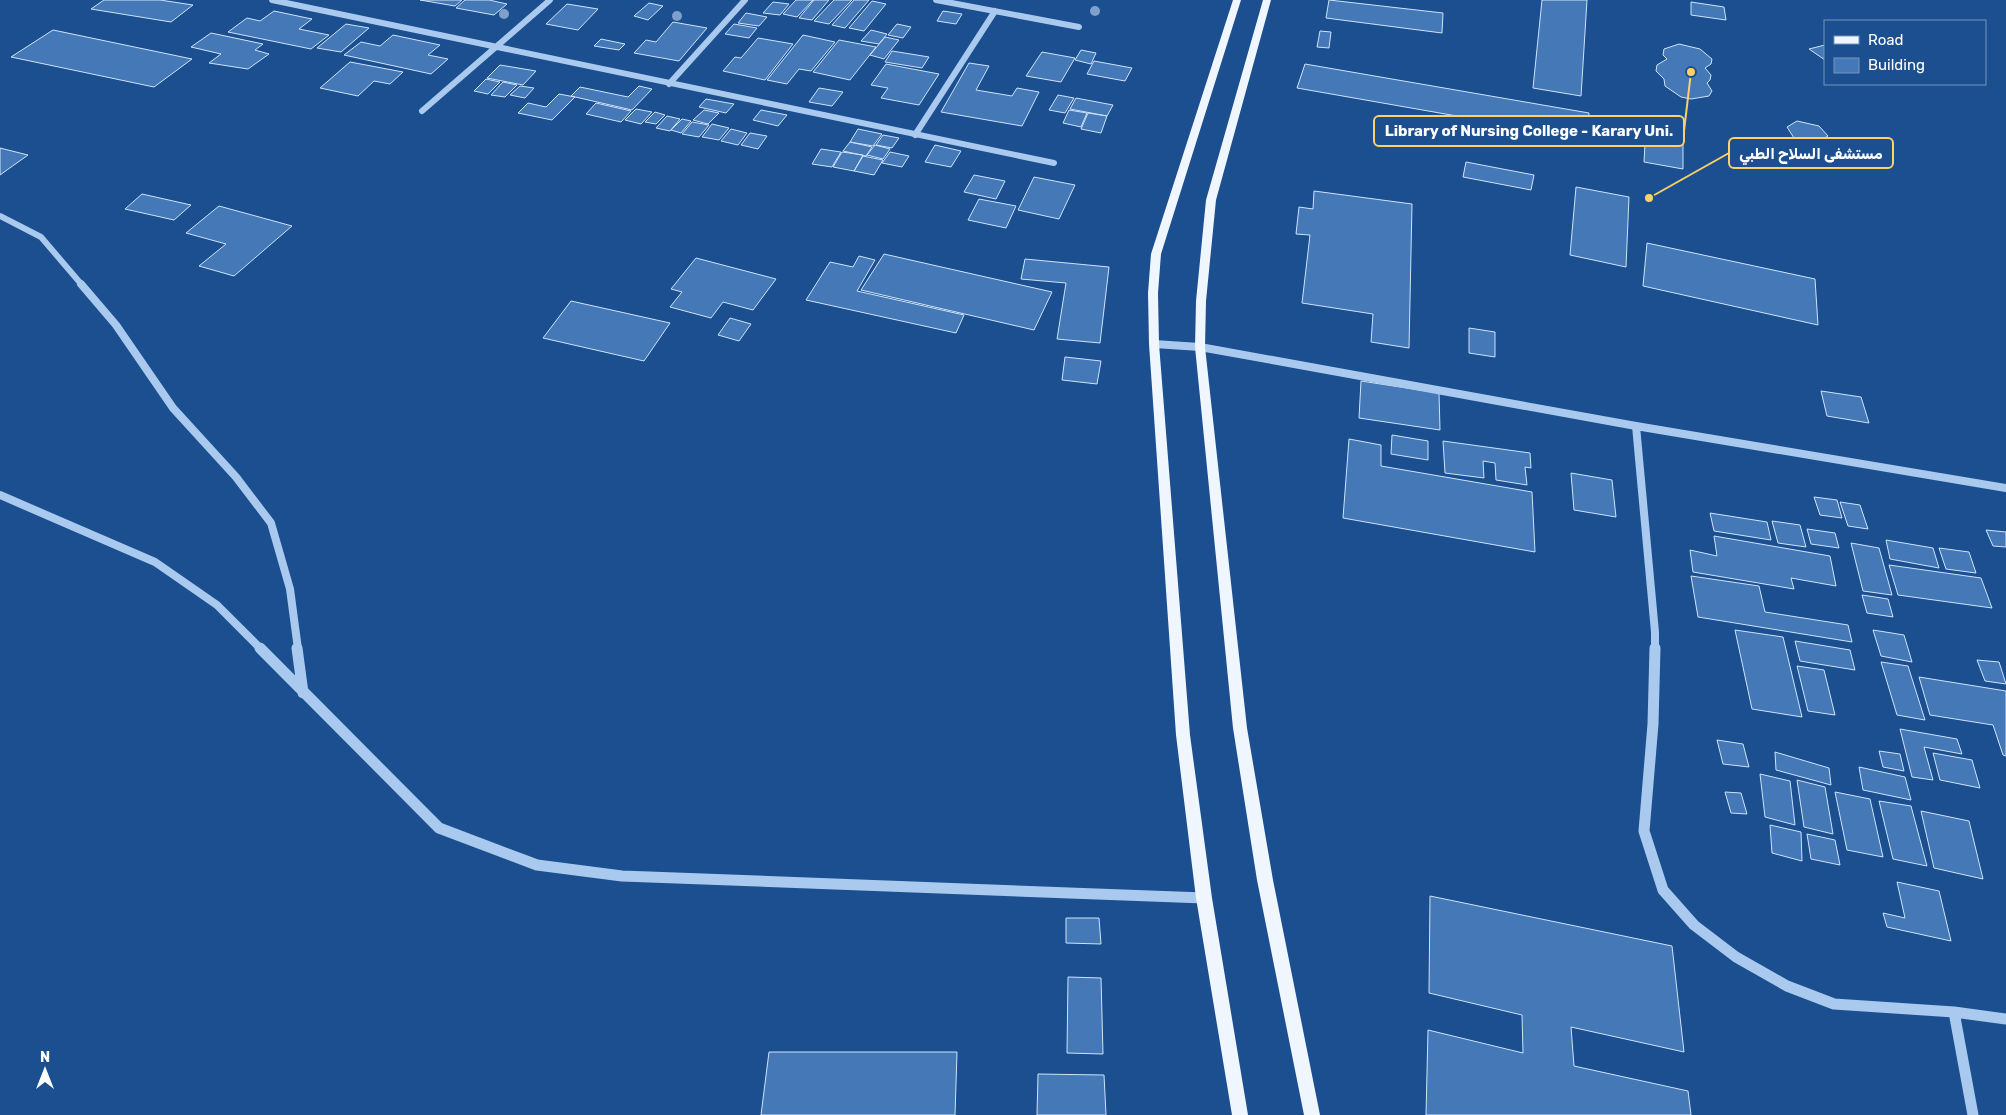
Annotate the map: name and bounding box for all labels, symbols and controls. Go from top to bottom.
legend [1824,20,1986,85]
text: Road [1868,31,1904,49]
text: Building [1868,56,1925,74]
callout: Library of Nursing College - Karary Uni. [1374,116,1684,146]
text: Library of Nursing College - Karary Uni. [1385,122,1673,140]
callout: مستشفى السلاح الطبي [1729,138,1893,168]
text: مستشفى السلاح الطبي [1739,145,1883,166]
north arrow [20,1045,70,1095]
text: N [40,1049,50,1066]

